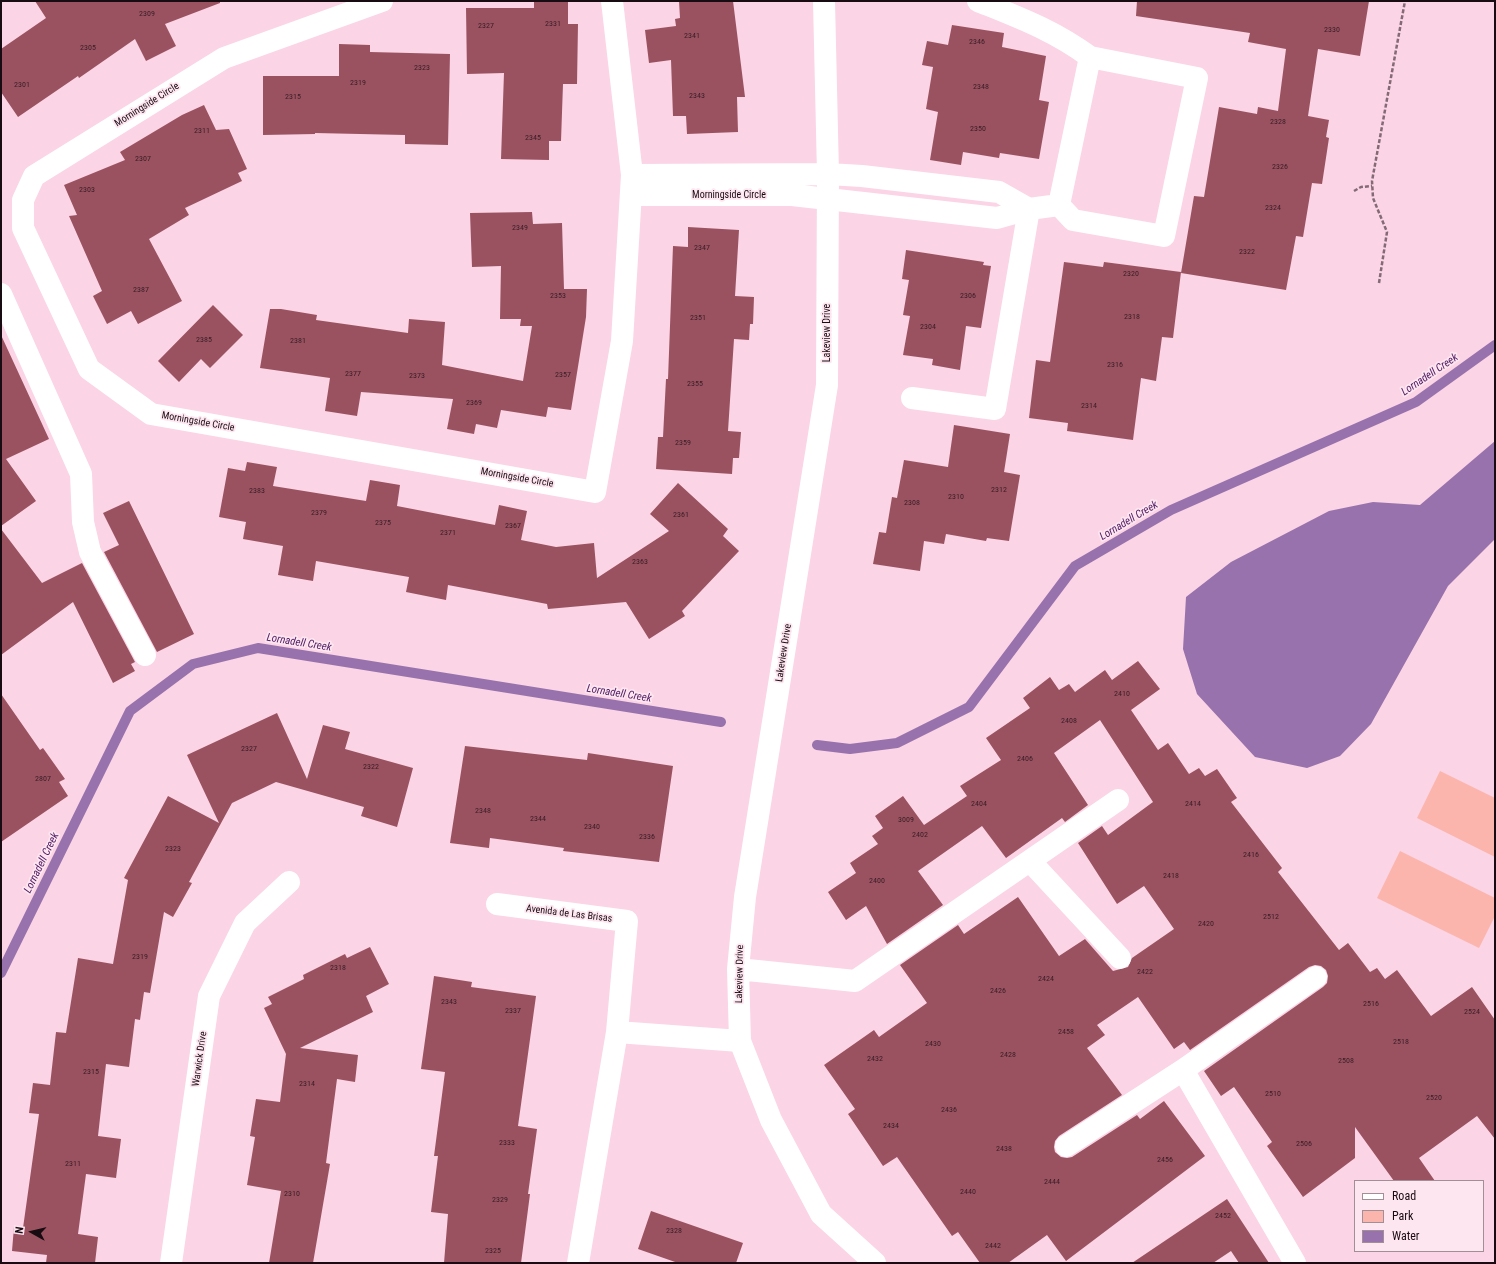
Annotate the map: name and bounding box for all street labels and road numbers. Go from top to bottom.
street label: Morningside Circle [113,80,181,130]
street label: Morningside Circle [692,189,766,201]
street label: Lakeview Drive [821,304,833,362]
street label: Morningside Circle [161,410,235,434]
street label: Morningside Circle [480,466,554,490]
street label: Lakeview Drive [773,623,795,683]
street label: Avenida de Las Brisas [525,903,613,925]
street label: Lakeview Drive [733,945,747,1003]
street label: Warwick Drive [190,1031,210,1087]

